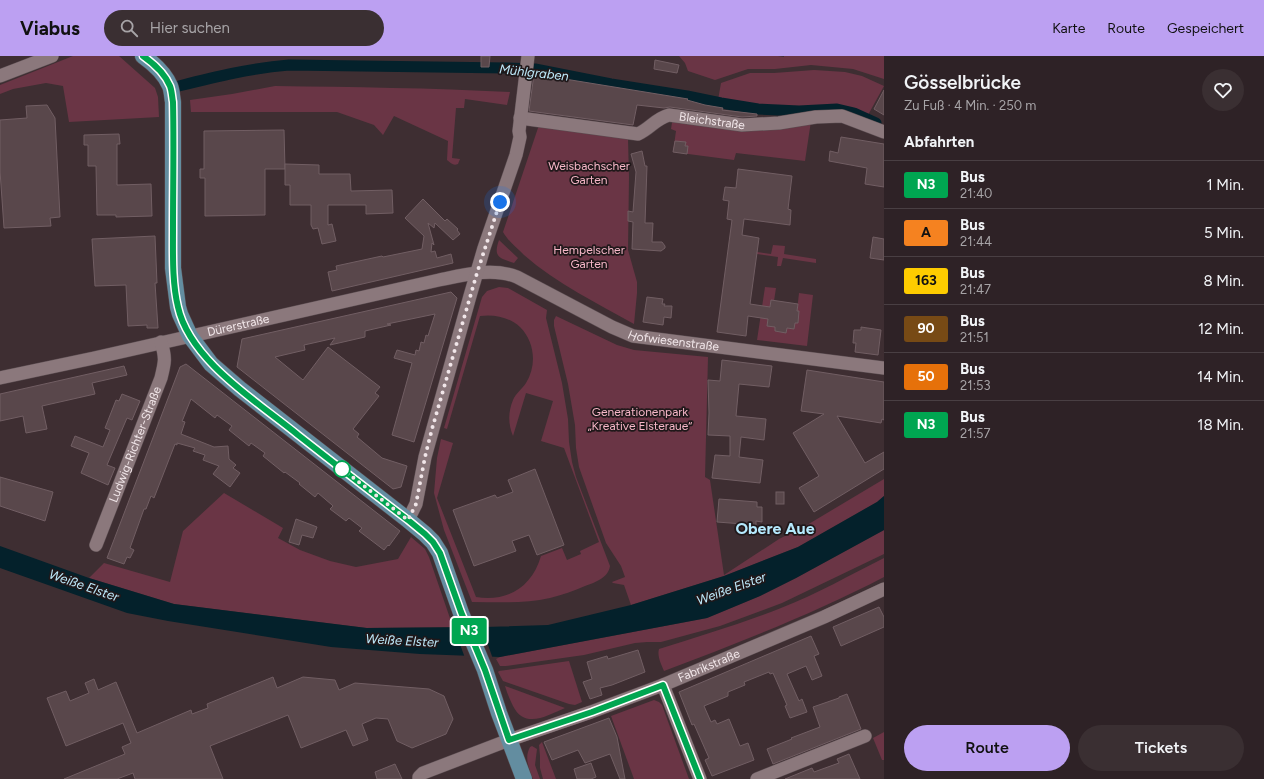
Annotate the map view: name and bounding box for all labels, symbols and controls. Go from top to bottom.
search box [104,10,384,46]
text: Viabus [20,17,80,40]
icon: search [118,17,140,39]
text: Hier suchen [150,19,230,37]
text: Karte [1052,20,1085,37]
text: Route [1107,20,1145,37]
text: Gespeichert [1167,20,1244,37]
water label: Mühlgraben [498,61,570,84]
button: heart [1202,69,1244,111]
text: Gösselbrücke [904,71,1021,94]
text: Zu Fuß · 4 Min. · 250 m [904,98,1036,113]
street label: Bleichstraße [678,109,746,132]
text: Abfahrten [904,133,974,151]
park label: Weisbachscher Garten [548,159,630,187]
text: Bus [960,168,985,186]
text: N3 [917,176,935,193]
text: 1 Min. [1206,176,1244,194]
text: 21:40 [960,186,992,201]
your location [490,192,510,212]
text: Bus [960,216,985,234]
text: A [921,224,931,241]
text: 5 Min. [1204,224,1244,242]
text: 21:44 [960,234,992,249]
park label: Hempelscher Garten [553,243,625,271]
text: Bus [960,264,985,282]
text: 163 [915,272,937,289]
text: 8 Min. [1203,272,1244,290]
text: 21:47 [960,282,991,297]
street label: Dürerstraße [206,311,271,339]
text: Bus [960,312,985,330]
text: 90 [917,320,935,337]
text: 12 Min. [1198,320,1244,338]
street label: Hofwiesenstraße [626,328,720,354]
text: 21:51 [960,330,989,345]
text: Bus [960,360,985,378]
text: 50 [917,368,935,385]
text: 14 Min. [1197,368,1244,386]
text: 21:53 [960,378,990,393]
street label: Ludwig-Richter-Straße [106,384,164,504]
park label: Generationenpark „Kreative Elsteraue“ [588,405,692,433]
text: Bus [960,408,985,426]
text: N3 [917,416,935,433]
text: 18 Min. [1197,416,1244,434]
text: 21:57 [960,426,990,441]
unlabelled marker [333,460,351,478]
district label: Obere Aue [735,519,815,538]
water label: Weiße Elster [47,567,121,605]
water label: Weiße Elster [694,569,769,608]
line badge: N3 [451,618,487,644]
text: N3 [460,622,478,639]
water label: Weiße Elster [365,631,439,650]
street label: Fabrikstraße [676,646,742,685]
button: Route [904,725,1070,771]
button: Tickets [1078,725,1244,771]

